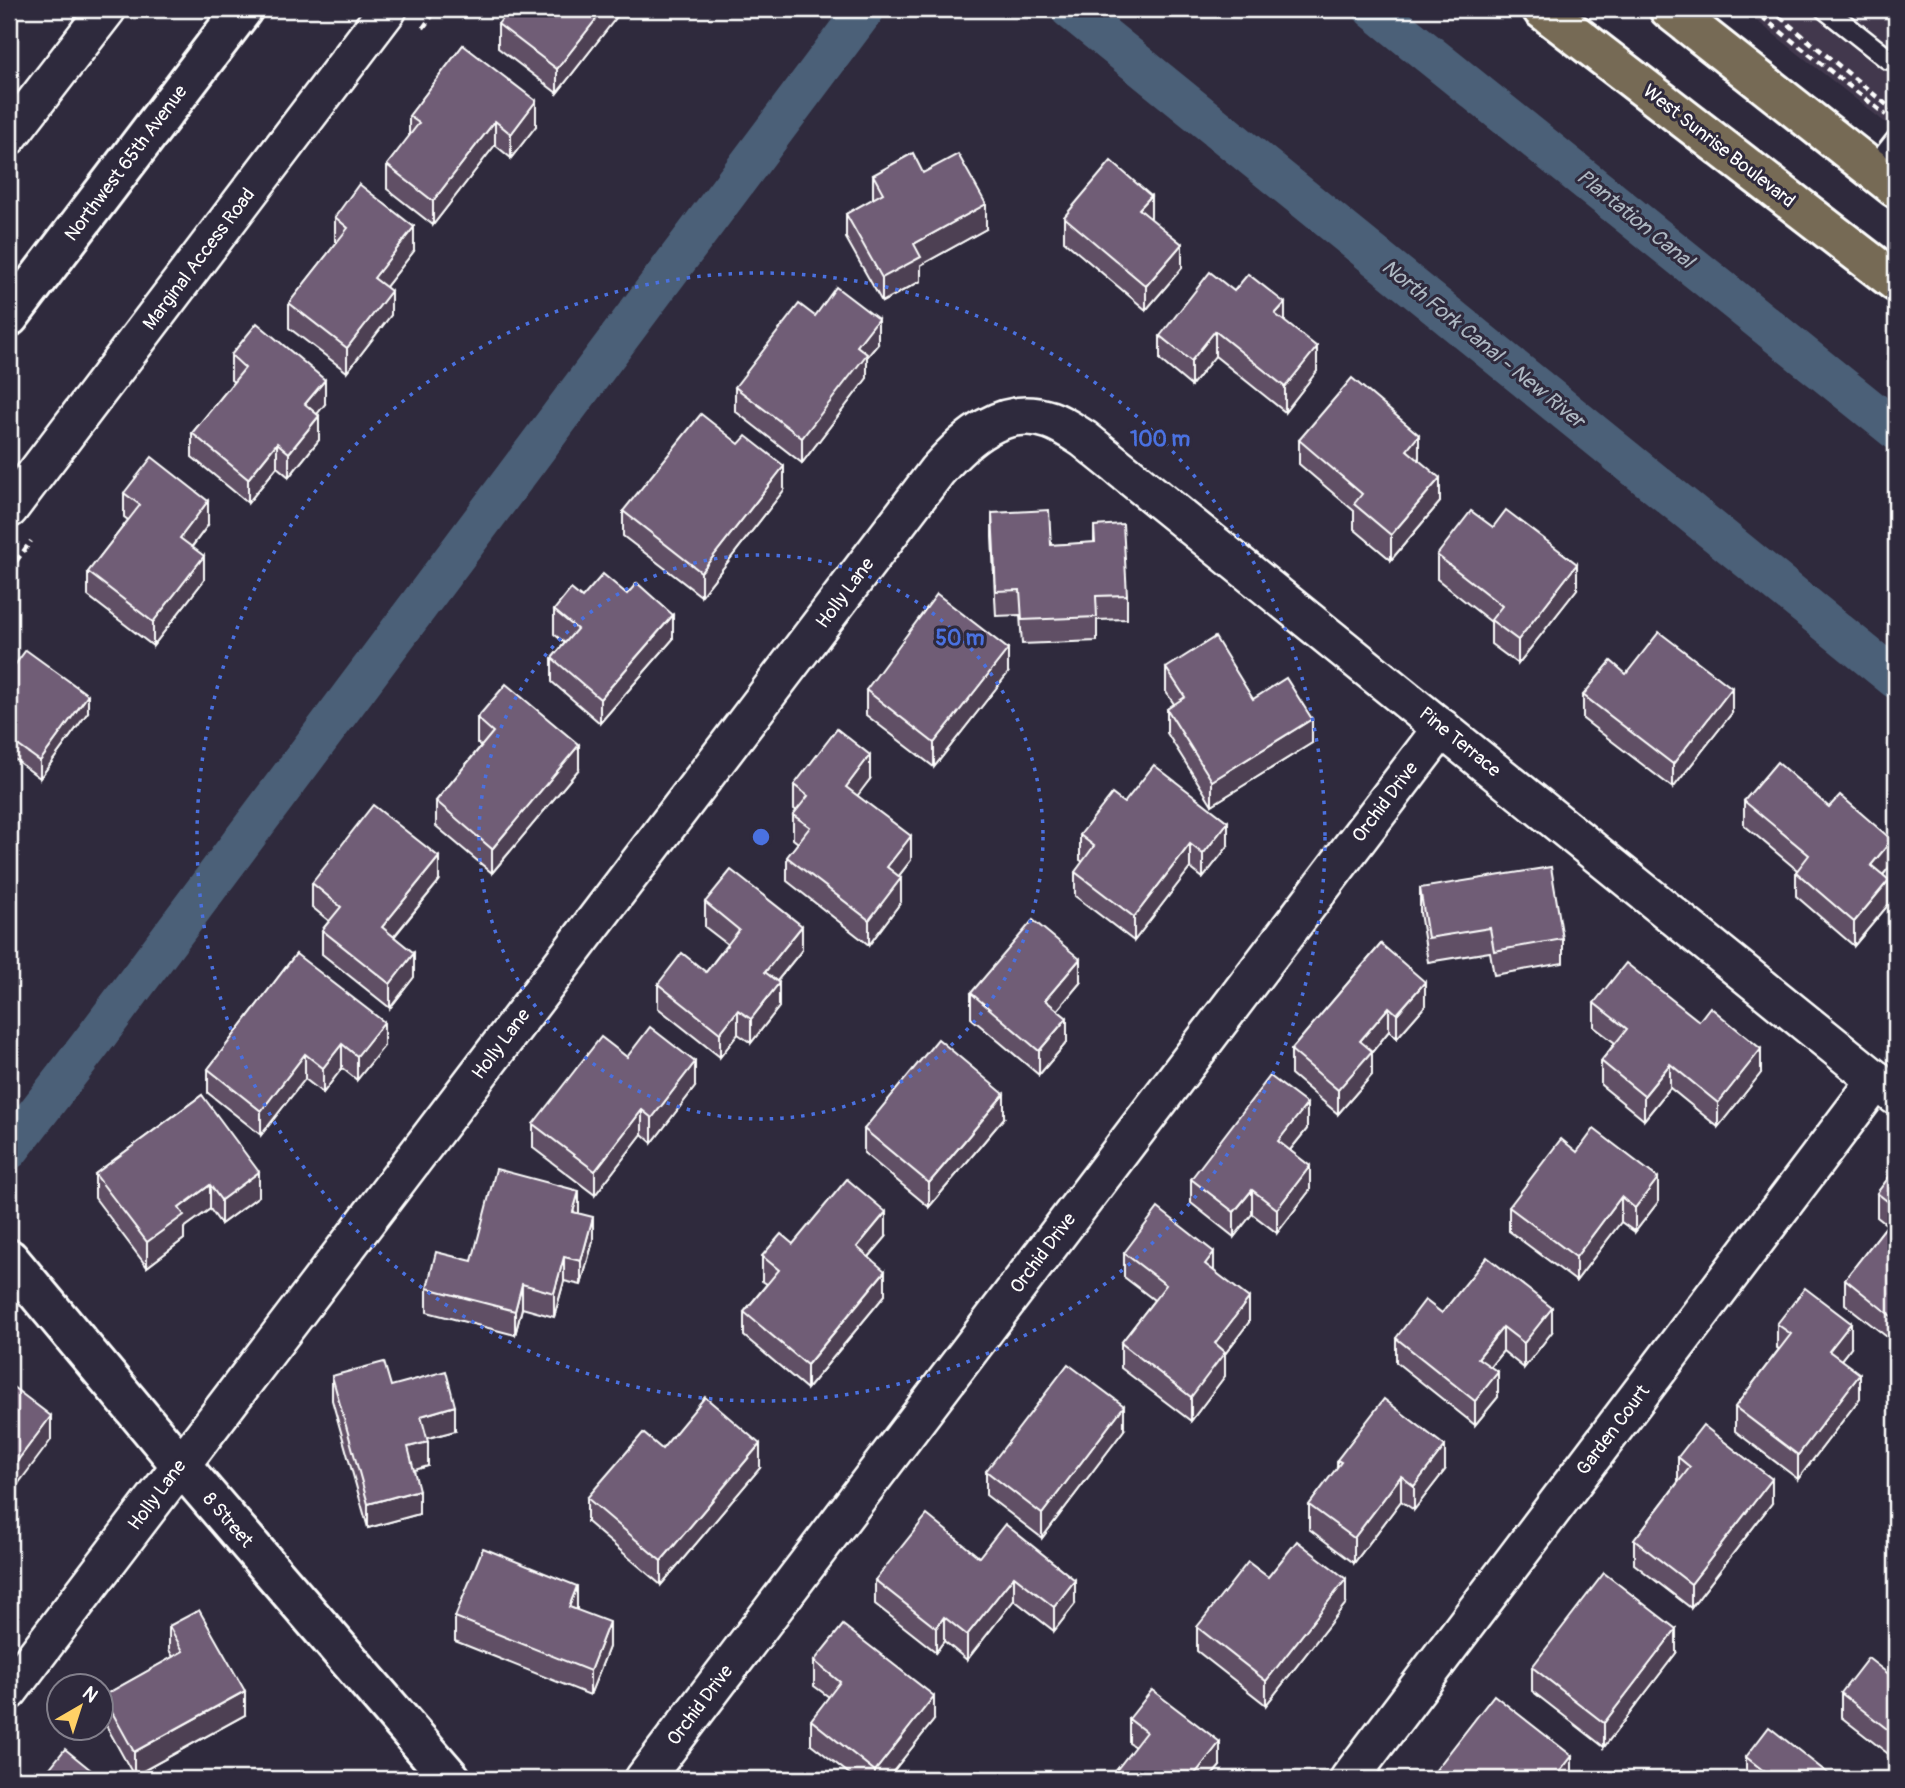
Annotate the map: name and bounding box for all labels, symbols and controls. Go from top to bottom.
street label: West Sunrise Boulevard [1638,79,1800,213]
street label: Northwest 65th Avenue [59,80,193,246]
water label: Plantation Canal [1571,163,1701,276]
street label: Marginal Access Road [138,183,260,335]
water label: North Fork Canal - New River [1376,254,1592,436]
text: 100 m [1130,426,1190,453]
street label: Holly Lane [811,552,880,633]
text: 50 m [936,625,985,652]
street label: Pine Terrace [1414,702,1506,783]
street label: Orchid Drive [1347,756,1424,847]
centre of rings [749,825,773,849]
street label: Holly Lane [467,1003,536,1084]
street label: Orchid Drive [1005,1207,1082,1298]
street label: Garden Court [1571,1380,1655,1480]
street label: Holly Lane [123,1454,192,1535]
street label: 8 Street [198,1488,259,1553]
street label: Orchid Drive [662,1659,739,1750]
north arrow [46,1672,116,1742]
text: N [78,1681,103,1708]

